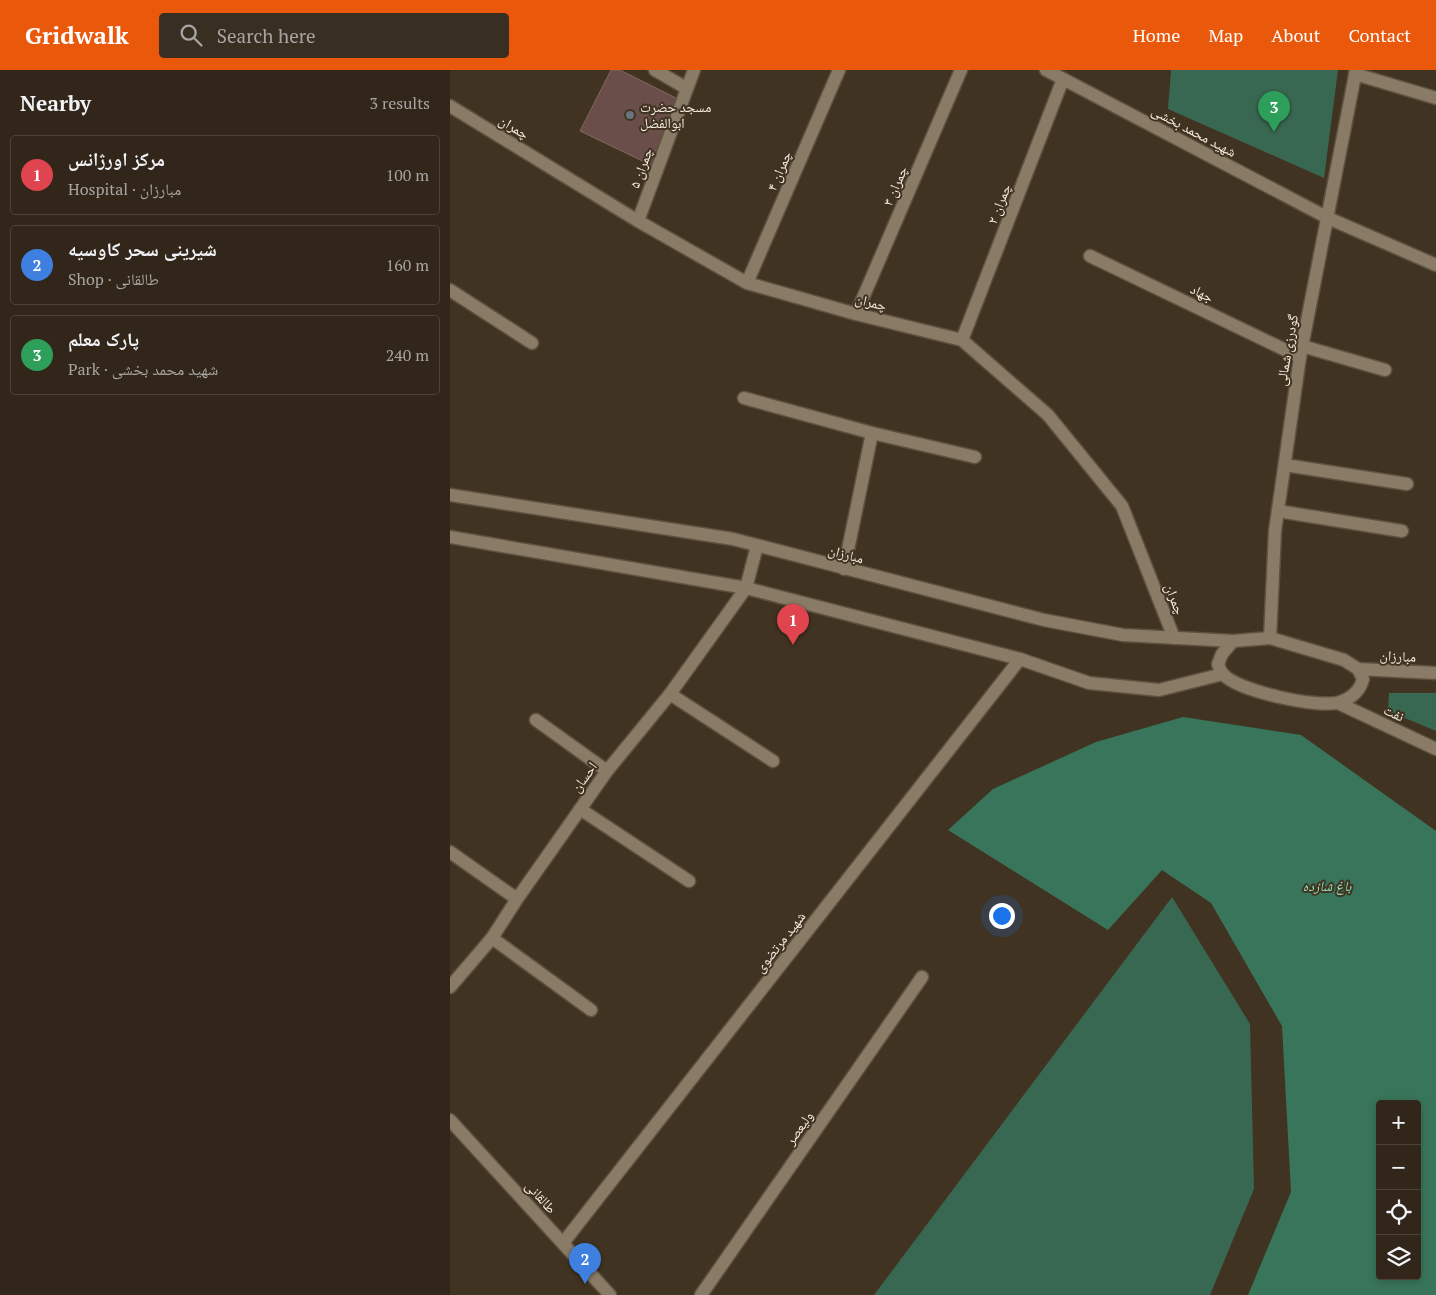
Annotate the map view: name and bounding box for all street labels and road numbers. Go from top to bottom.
street label: شهید محمد بخشی [1149,100,1240,161]
street label: چمران [496,110,533,143]
street label: چمران ۵ [624,145,657,191]
street label: چمران ۴ [762,148,795,194]
street label: چمران ۳ [878,163,911,209]
street label: چمران ۲ [982,181,1015,227]
street label: جهاد [1187,279,1217,306]
street label: چمران [853,288,889,315]
street label: گودرزی شمالی [1271,313,1302,387]
street label: مبارزان [826,540,866,567]
street label: چمران [1161,581,1190,617]
street label: مبارزان [1379,645,1417,666]
street label: نفت [1381,700,1408,726]
street label: احسان [566,758,601,796]
street label: شهید مرتضوی [750,907,809,976]
street label: ولیعصر [780,1107,817,1149]
street label: طالقانی [522,1176,561,1217]

